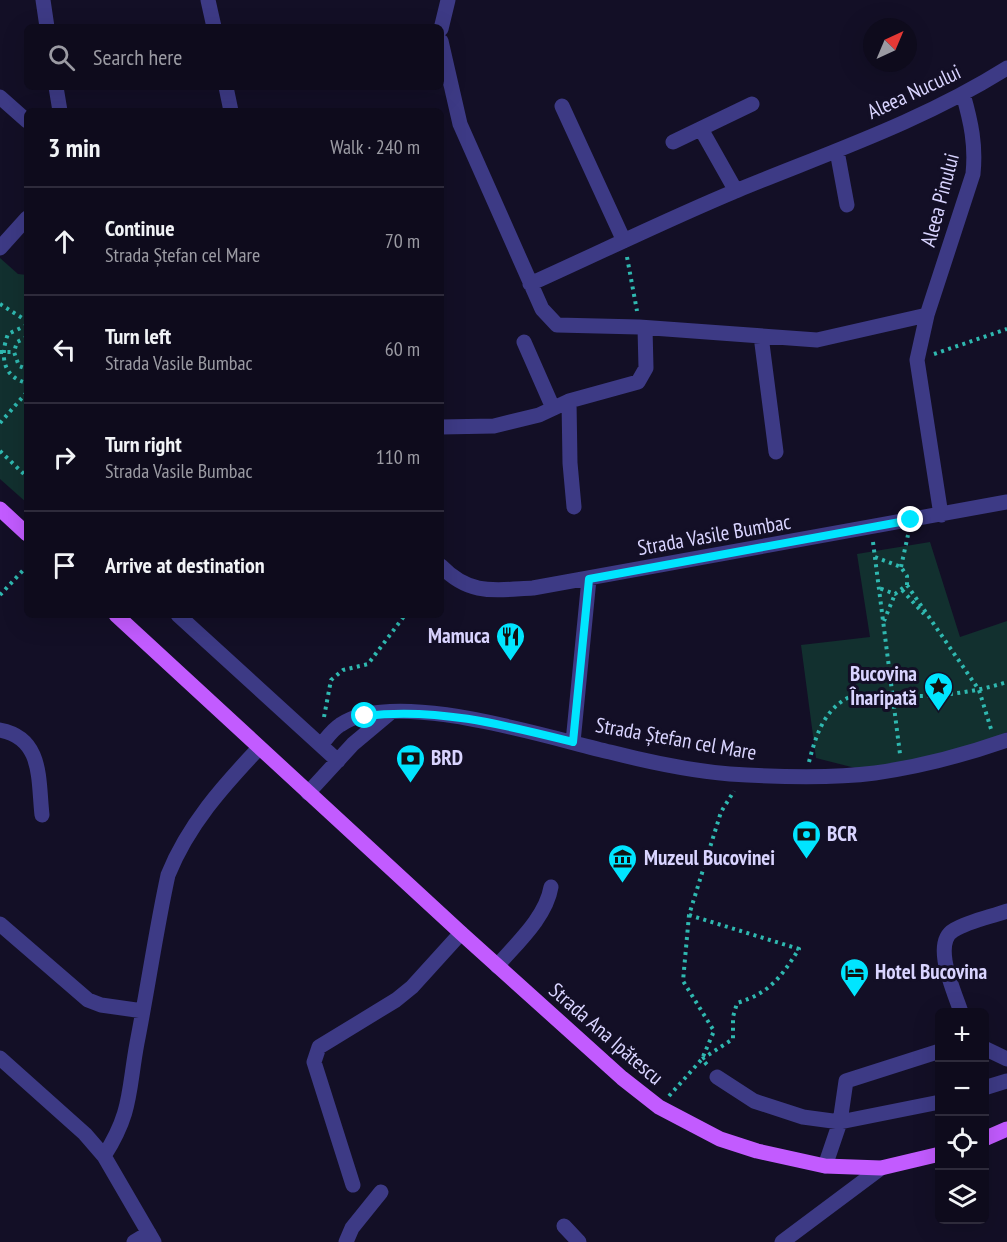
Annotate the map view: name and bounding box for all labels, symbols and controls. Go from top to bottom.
north arrow [863,18,917,72]
search box [24,24,444,90]
icon: search [45,41,78,74]
text: Search here [93,43,182,71]
street label: Aleea Nucului [863,58,965,125]
text: 3 min [48,131,101,164]
text: Walk · 240 m [330,134,420,160]
street label: Aleea Pinului [914,150,965,250]
text: Continue [105,214,175,242]
icon: ahead [48,225,81,258]
text: 70 m [385,228,420,254]
text: Strada Ștefan cel Mare [105,242,260,268]
text: Turn left [105,322,171,350]
icon: left [48,333,81,366]
text: 60 m [385,336,420,362]
text: Strada Vasile Bumbac [105,350,253,376]
text: Turn right [105,430,182,458]
icon: right [48,441,81,474]
text: 110 m [376,444,420,470]
text: Strada Vasile Bumbac [105,458,253,484]
route end [897,506,923,532]
street label: Strada Vasile Bumbac [635,508,793,561]
icon: arrive [48,549,81,582]
text: Arrive at destination [105,551,265,579]
restaurant icon: Mamuca [495,620,527,662]
place label: Mamuca [428,622,490,649]
place label: Bucovina Înaripată [849,660,917,711]
place icon: Bucovina Înaripată [922,670,954,712]
route start [351,702,377,728]
street label: Strada Ștefan cel Mare [594,711,759,766]
bank icon: BRD [394,742,426,784]
place label: BRD [431,744,463,771]
bank icon: BCR [790,818,822,860]
place label: BCR [827,820,858,847]
museum icon: Muzeul Bucovinei [607,842,639,884]
place label: Muzeul Bucovinei [644,844,775,871]
hotel icon: Hotel Bucovina [838,956,870,998]
place label: Hotel Bucovina [875,958,987,985]
street label: Strada Ana Ipătescu [544,977,669,1091]
map controls [935,1008,989,1224]
button: + [935,1008,989,1062]
button: − [935,1062,989,1116]
button: locate [935,1116,989,1170]
button: layers [935,1170,989,1224]

